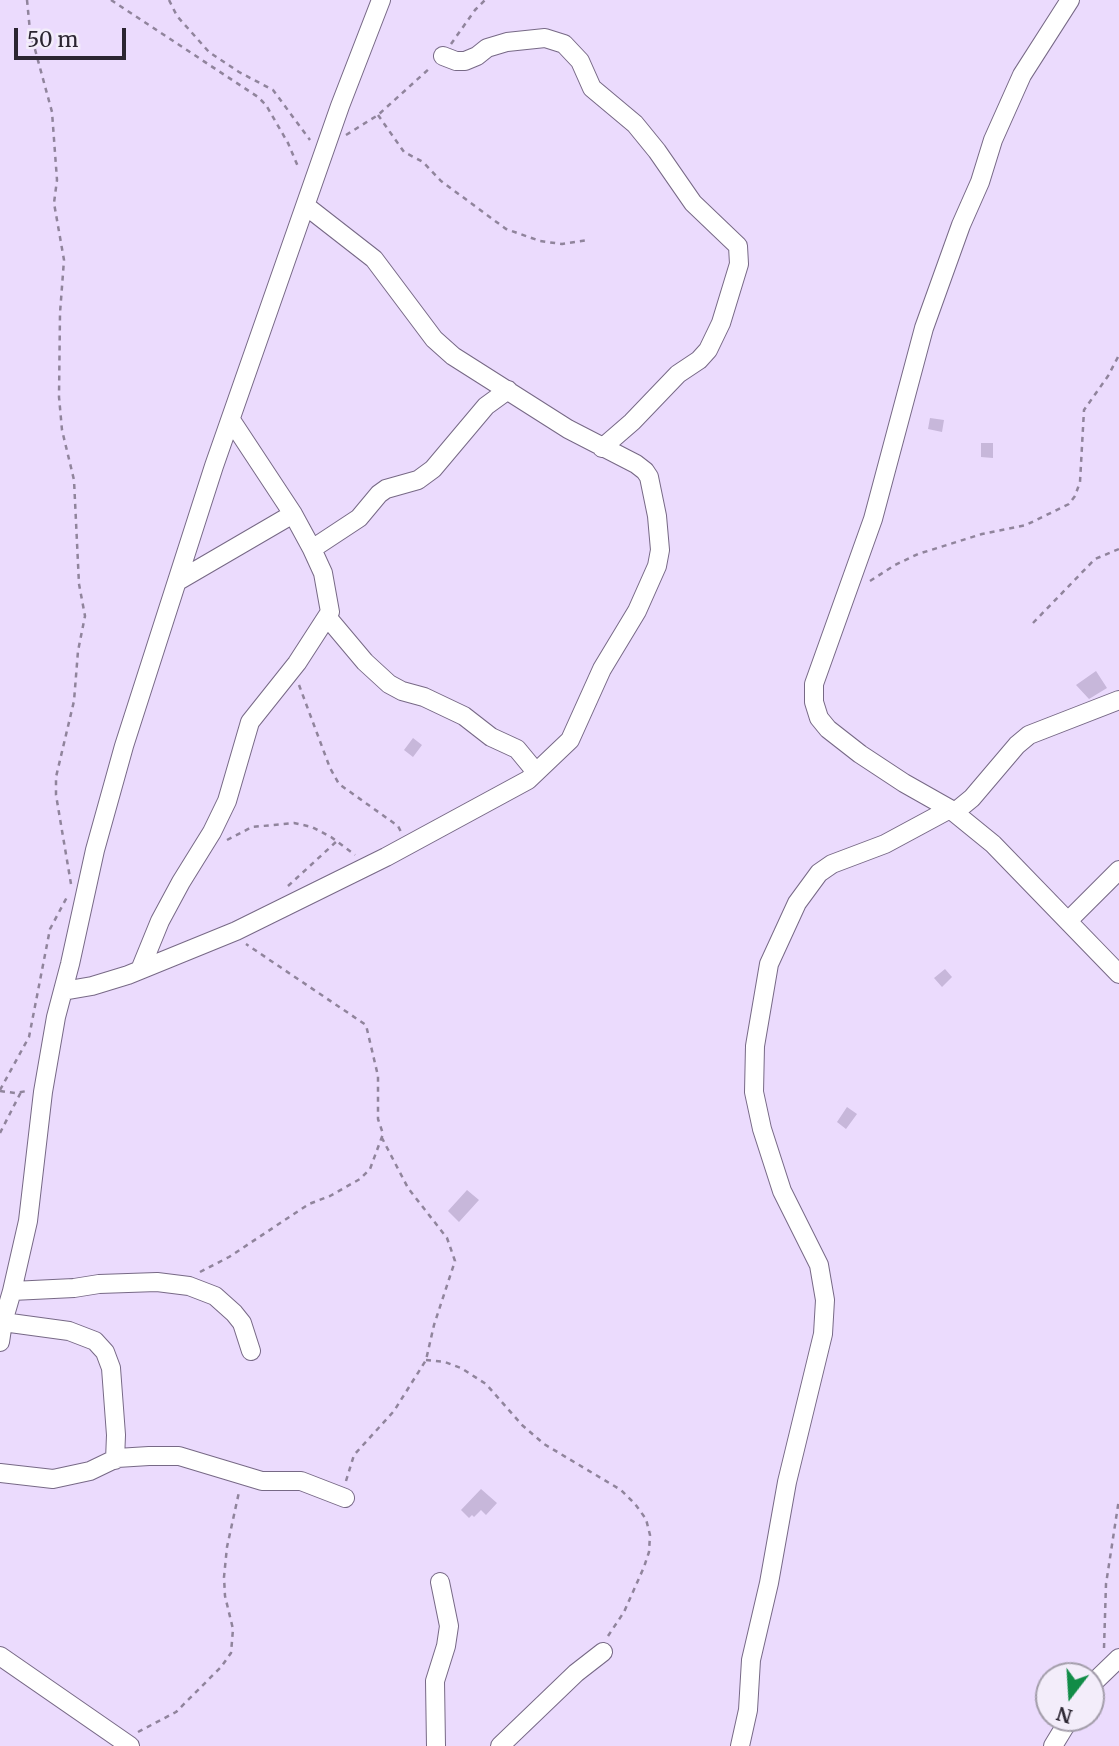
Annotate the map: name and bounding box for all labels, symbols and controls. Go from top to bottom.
scale bar [18,14,130,58]
text: 50 m [27,26,78,53]
north arrow [1035,1662,1105,1732]
text: N [1054,1702,1075,1729]

